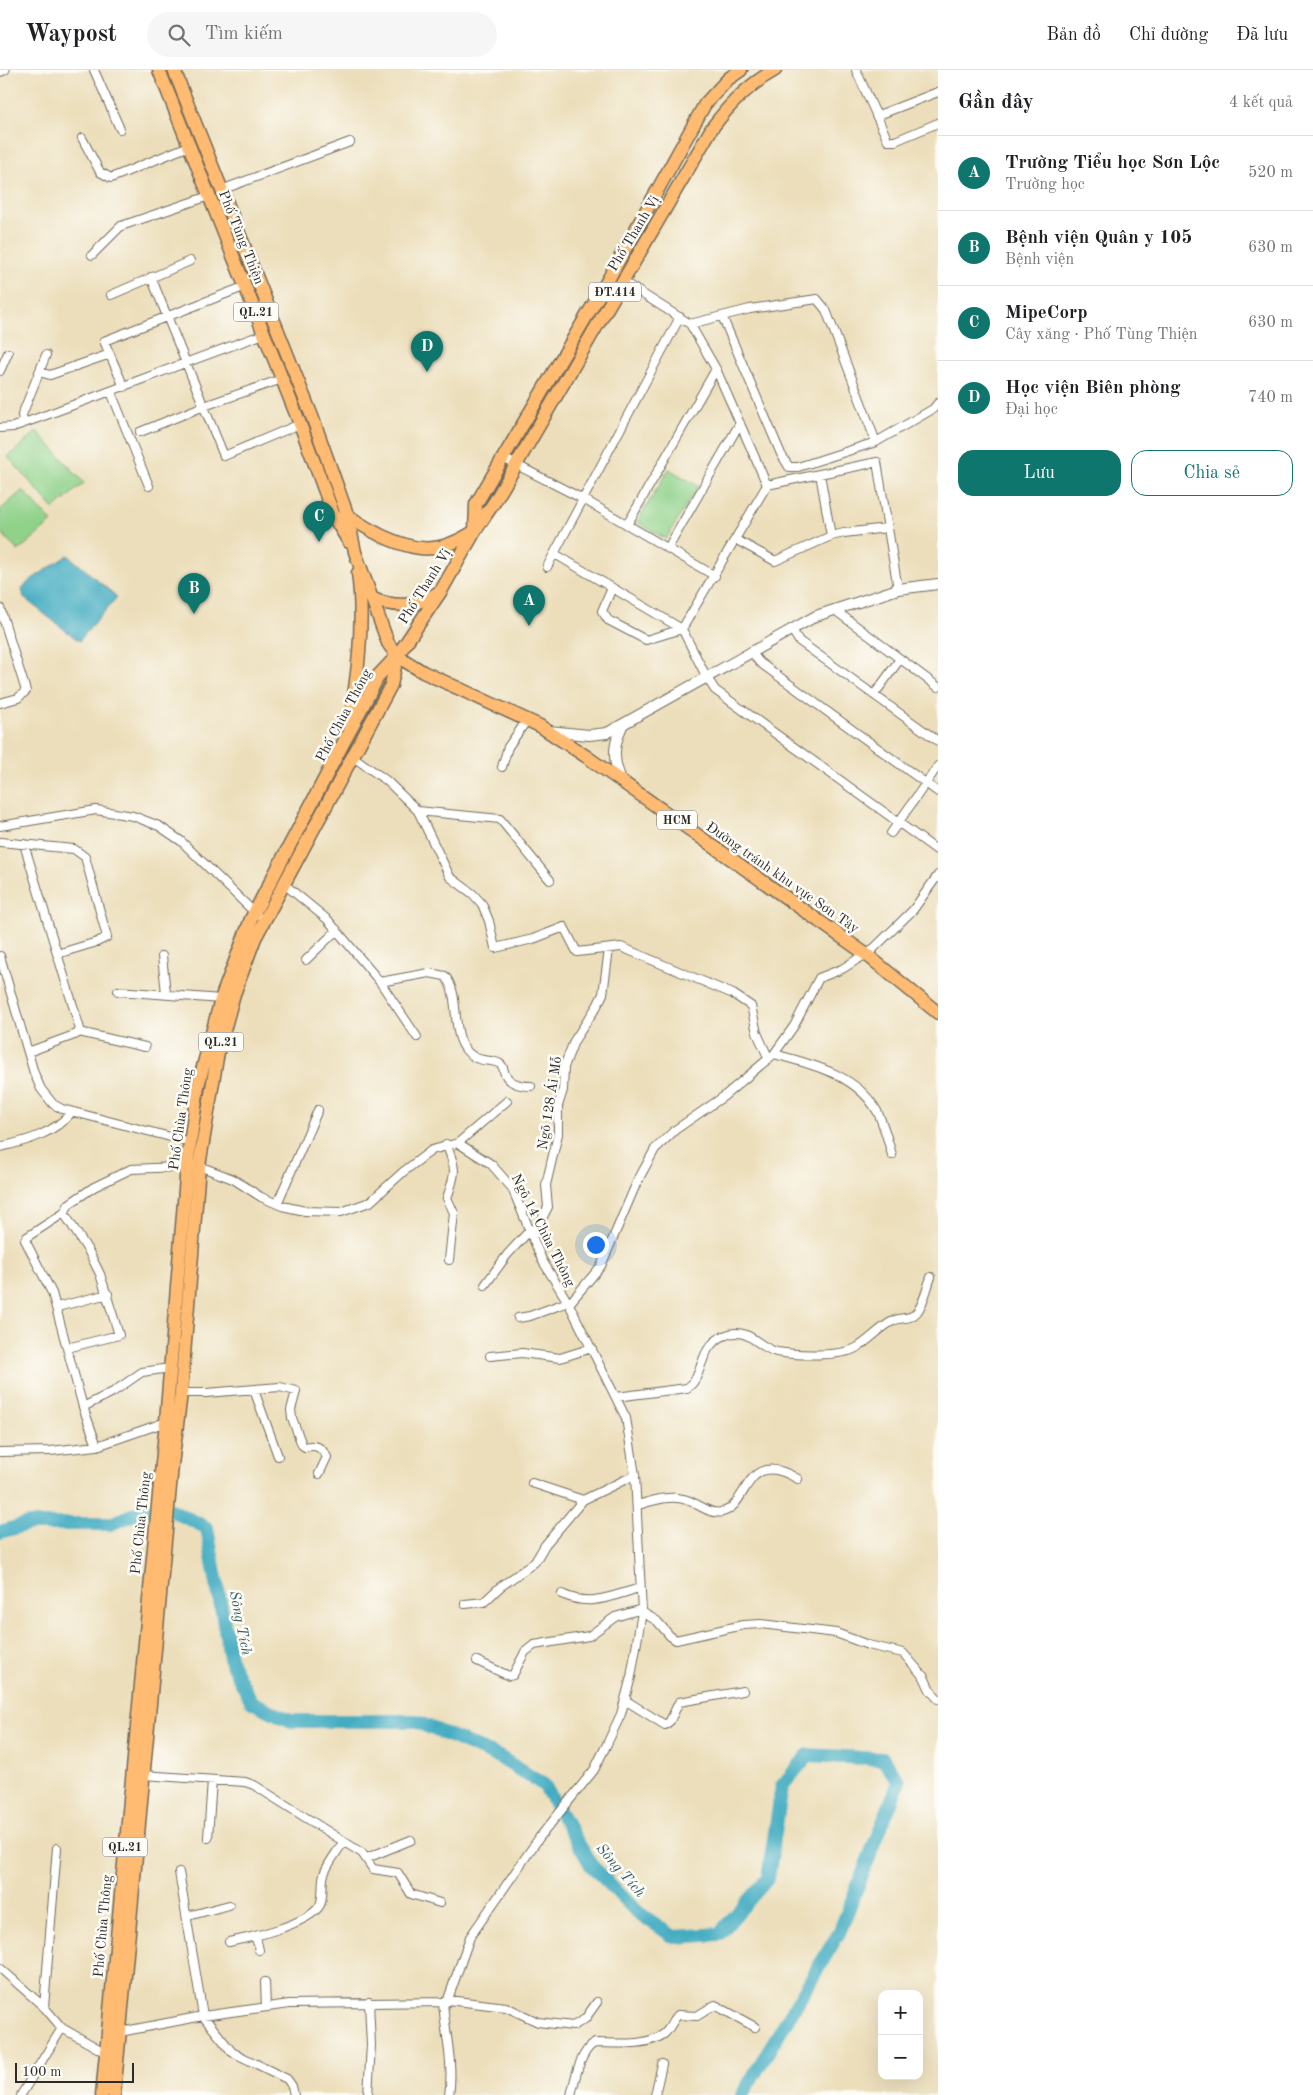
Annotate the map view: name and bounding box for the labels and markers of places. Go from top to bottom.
pin: D [411,331,443,372]
pin: C [303,501,335,542]
pin: B [178,573,210,614]
pin: A [513,585,545,626]

